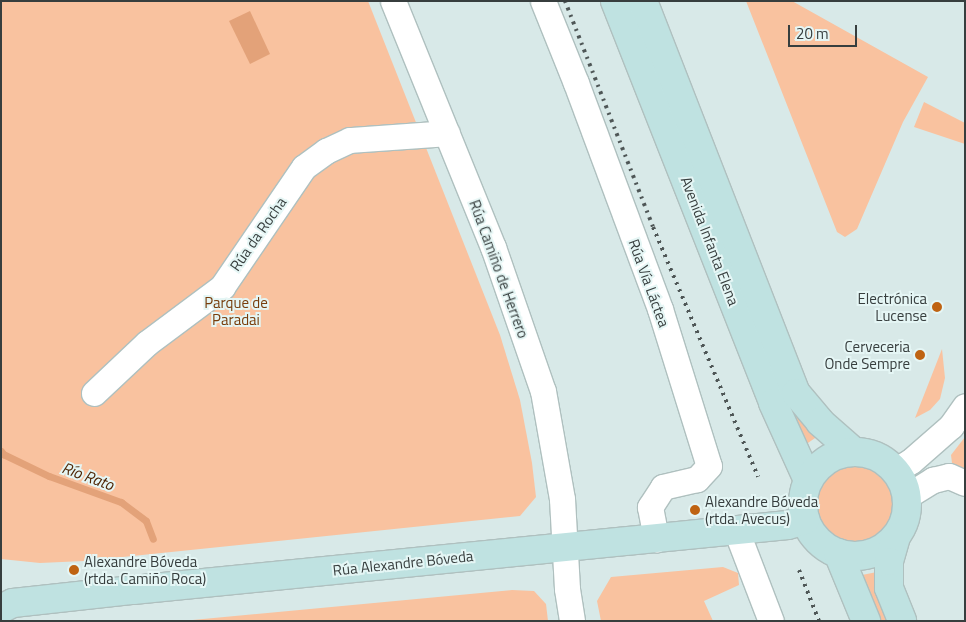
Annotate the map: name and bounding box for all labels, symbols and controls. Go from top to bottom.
scale bar [791,15,860,47]
text: 20 m [796,22,829,45]
street label: Avenida Infanta Elena [677,174,743,308]
street label: Rúa da Rocha [226,194,290,274]
street label: Rúa Camiño de Herrero [466,197,532,341]
street label: Rúa Vía Láctea [625,237,673,329]
place label: Electrónica Lucense [858,289,927,324]
park label: Parque de Paradai [204,293,268,328]
marker: Electrónica Lucense [931,301,943,313]
place label: Cerveceria Onde Sempre [824,337,910,372]
marker: Cerveceria Onde Sempre [914,349,926,361]
water label: Río Rato [59,458,117,494]
place label: Alexandre Bóveda (rtda. Avecus) [705,492,818,527]
marker: Alexandre Bóveda (rtda. Avecus) [689,504,701,516]
street label: Rúa Alexandre Bóveda [332,547,474,579]
place label: Alexandre Bóveda (rtda. Camiño Roca) [84,552,206,587]
marker: Alexandre Bóveda (rtda. Camiño Roca) [68,564,80,576]

